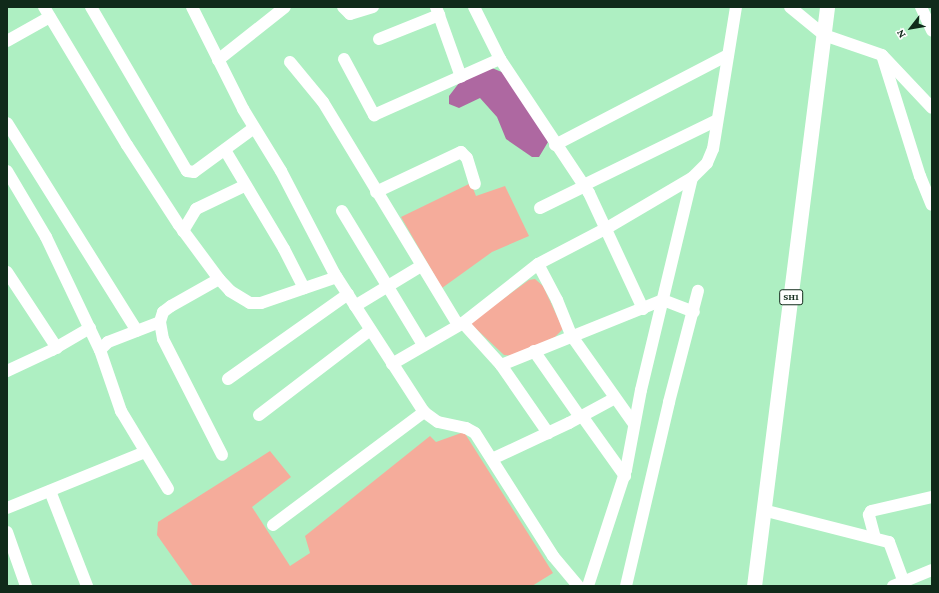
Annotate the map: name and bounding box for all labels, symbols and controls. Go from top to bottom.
north arrow [891,8,931,48]
text: N [894,28,908,40]
road number: SH1 [779,289,803,305]

